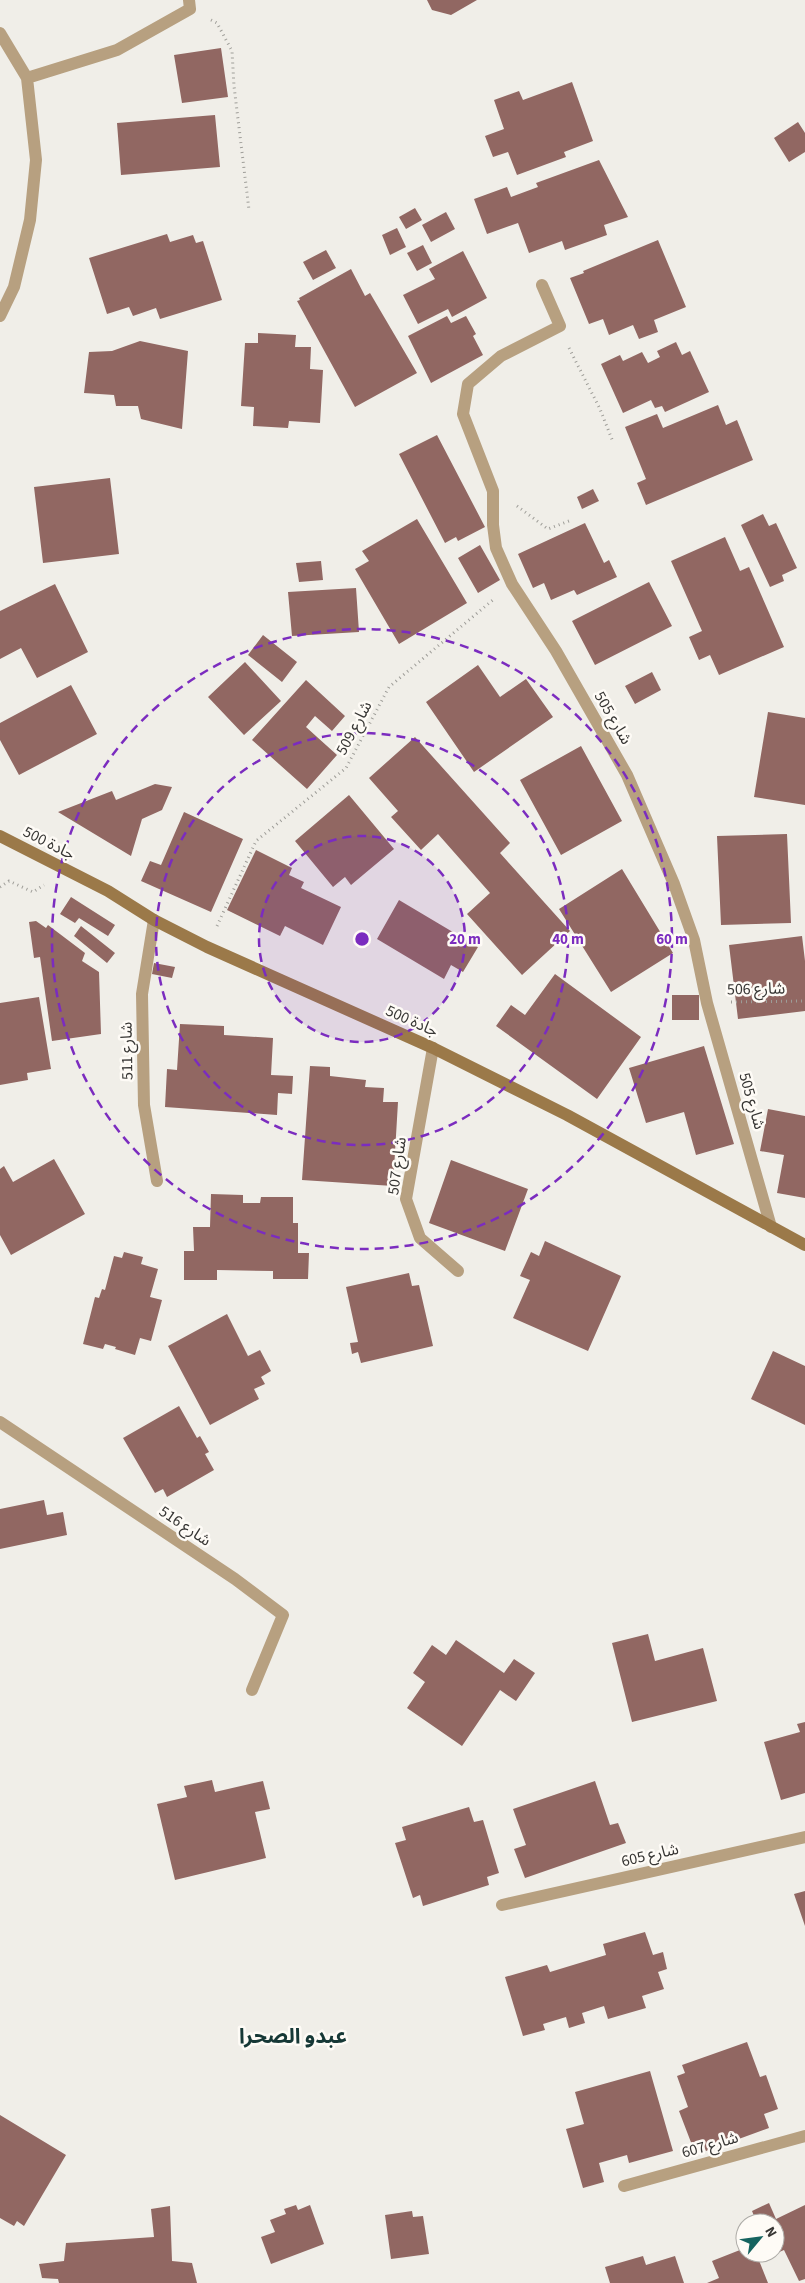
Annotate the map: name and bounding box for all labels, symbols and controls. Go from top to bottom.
street label: شارع 505 [588,687,637,749]
street label: شارع 509 [331,697,378,759]
street label: جادة 500 [19,821,79,865]
text: 20 m [449,929,481,950]
text: 40 m [552,929,584,950]
text: 60 m [656,929,688,950]
centre of rings [353,930,371,948]
street label: شارع 506 [727,977,785,1002]
street label: جادة 500 [382,1000,442,1042]
street label: شارع 511 [115,1022,140,1080]
street label: شارع 505 [732,1070,771,1132]
street label: شارع 507 [382,1136,413,1197]
street label: شارع 516 [154,1501,215,1552]
street label: شارع 605 [619,1838,681,1873]
district label: عبدو الصحرا [239,2021,347,2051]
street label: شارع 607 [679,2126,741,2165]
north arrow [735,2213,785,2263]
text: N [759,2223,781,2241]

